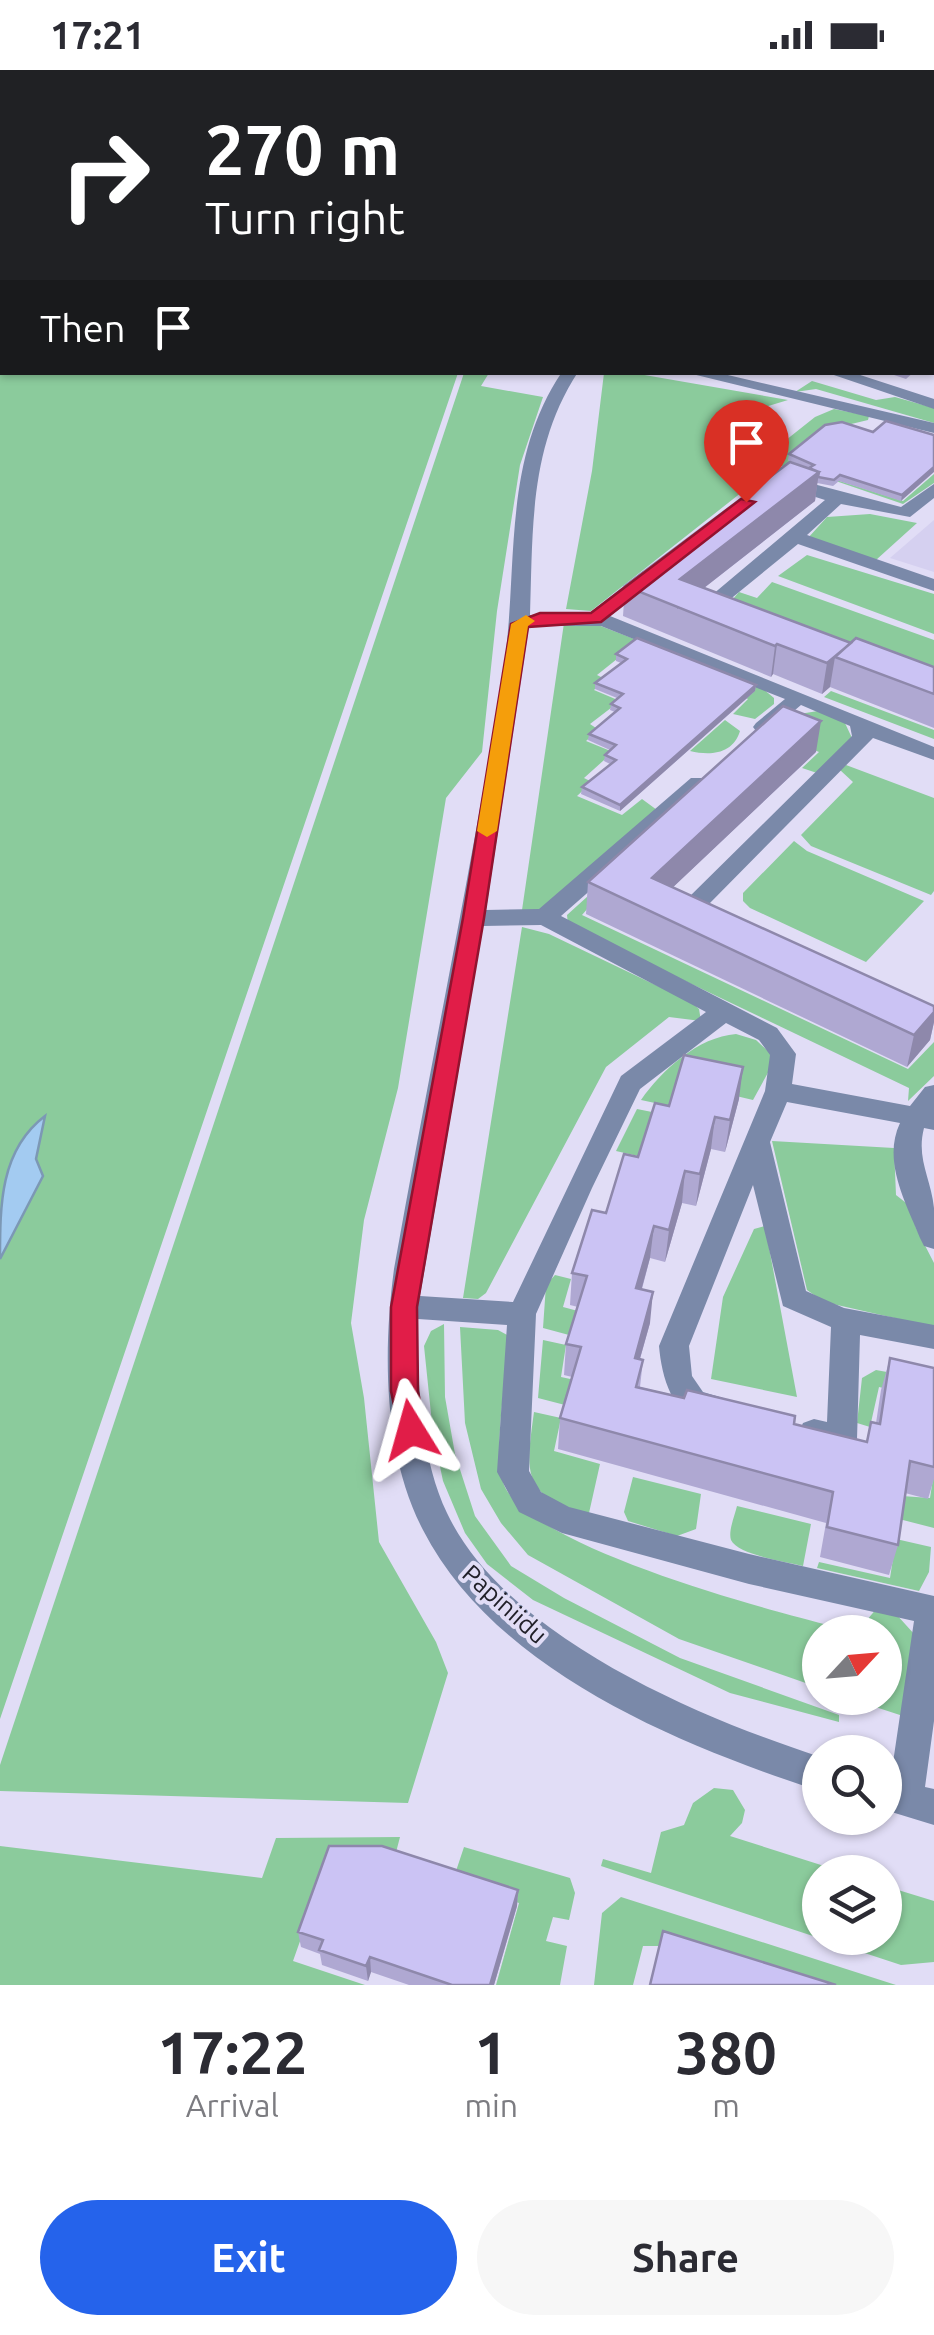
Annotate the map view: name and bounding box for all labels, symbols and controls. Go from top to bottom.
text: 17:21 [50,14,145,56]
icon: right [40,110,170,240]
text: 270 m [205,110,400,188]
text: Turn right [205,192,405,243]
icon: arrive [146,300,201,355]
text: Then [40,307,126,349]
pin [704,400,789,503]
icon: arrive [719,415,774,470]
position arrow [359,1378,463,1482]
street label: Papiniidu [457,1559,553,1649]
north arrow [802,1615,902,1715]
map controls [802,1615,902,1955]
button: search [802,1735,902,1835]
button: layers [802,1855,902,1955]
text: 17:22 [157,2018,307,2085]
text: 1 [474,2018,508,2085]
text: 380 [675,2018,777,2085]
text: Arrival [186,2087,279,2123]
text: min [464,2087,518,2123]
text: m [712,2087,740,2123]
button: Exit [40,2200,457,2315]
button: Share [477,2200,894,2315]

